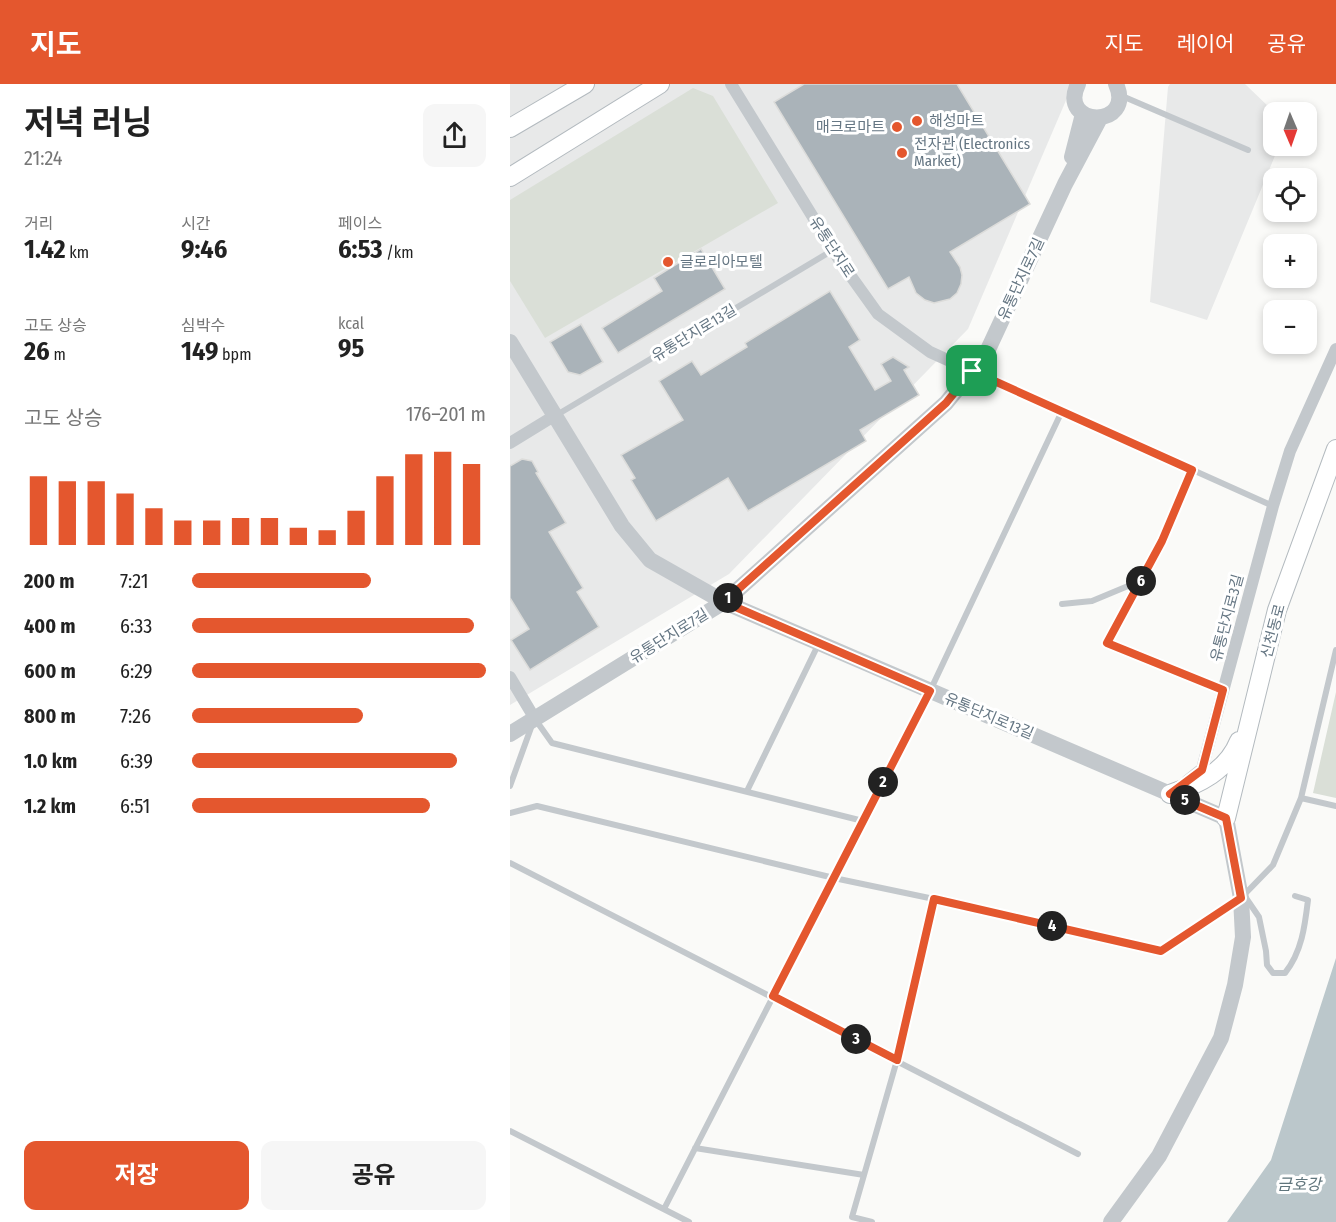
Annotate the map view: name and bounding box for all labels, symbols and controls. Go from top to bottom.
text: 지도 [30,28,82,61]
text: 지도 [1105,31,1143,57]
text: 레이어 [1176,31,1234,57]
text: 공유 [1267,31,1306,57]
north arrow [1263,102,1317,156]
map controls [1263,102,1317,354]
text: 저녁 러닝 [24,103,152,143]
button: share [423,104,486,167]
place label: 해성마트 [929,112,984,130]
marker: 해성마트 [910,114,924,128]
place label: 매크로마트 [816,118,885,136]
marker: 매크로마트 [890,120,904,134]
place label: 전자관 (Electronics Market) [914,135,1030,170]
text: 21:24 [24,146,63,170]
marker: 전자관 (Electronics Market) [895,146,909,160]
button: locate [1263,168,1317,222]
street label: 유통단지로 [806,213,858,281]
text: 거리 [24,214,53,233]
text: 시간 [181,214,210,233]
text: 페이스 [338,214,382,233]
text: 1.42 [24,234,66,265]
text: 9:46 [181,234,227,265]
text: 6:53 [338,234,383,265]
button: + [1263,234,1317,288]
street label: 유통단지로7길 [994,235,1048,323]
text: km [66,243,89,262]
text: /km [383,243,414,262]
place label: 글로리아모텔 [680,253,763,271]
marker: 글로리아모텔 [661,255,675,269]
button: − [1263,300,1317,354]
street label: 유통단지로13길 [648,301,740,365]
text: kcal [338,314,364,333]
text: 고도 상승 [24,316,87,335]
text: 심박수 [181,316,225,335]
text: 95 [338,333,364,364]
text: 26 [24,336,50,367]
text: 149 [181,336,218,367]
text: m [50,345,66,364]
text: bpm [218,345,251,364]
pin [946,345,997,396]
icon: arrive [955,354,988,387]
text: 176–201 m [406,402,486,426]
text: 고도 상승 [24,406,102,430]
pin: 6 [1126,566,1156,596]
text: 200 m [24,569,75,593]
text: 7:21 [120,569,149,593]
text: 6 [1137,571,1145,590]
street label: 유통단지로3길 [1207,572,1247,664]
pin: 1 [713,583,743,613]
text: 1 [725,588,731,607]
street label: 신천동로 [1257,602,1289,660]
street label: 유통단지로7길 [627,605,711,667]
text: 400 m [24,614,76,638]
text: 6:33 [120,614,152,638]
text: 600 m [24,659,76,683]
text: 6:29 [120,659,153,683]
street label: 유통단지로13길 [942,689,1036,743]
text: 800 m [24,704,76,728]
text: 7:26 [120,704,151,728]
text: 1.0 km [24,749,77,773]
text: 6:39 [120,749,153,773]
pin: 2 [868,767,898,797]
text: 2 [879,772,887,791]
pin: 5 [1170,785,1200,815]
text: 5 [1181,790,1189,809]
text: 1.2 km [24,794,76,818]
text: 6:51 [120,794,150,818]
pin: 4 [1037,911,1067,941]
text: 4 [1048,916,1056,935]
pin: 3 [841,1024,871,1054]
text: 3 [852,1029,860,1048]
button: 저장 [24,1141,249,1210]
button: 공유 [261,1141,486,1210]
water label: 금호강 [1277,1175,1323,1194]

